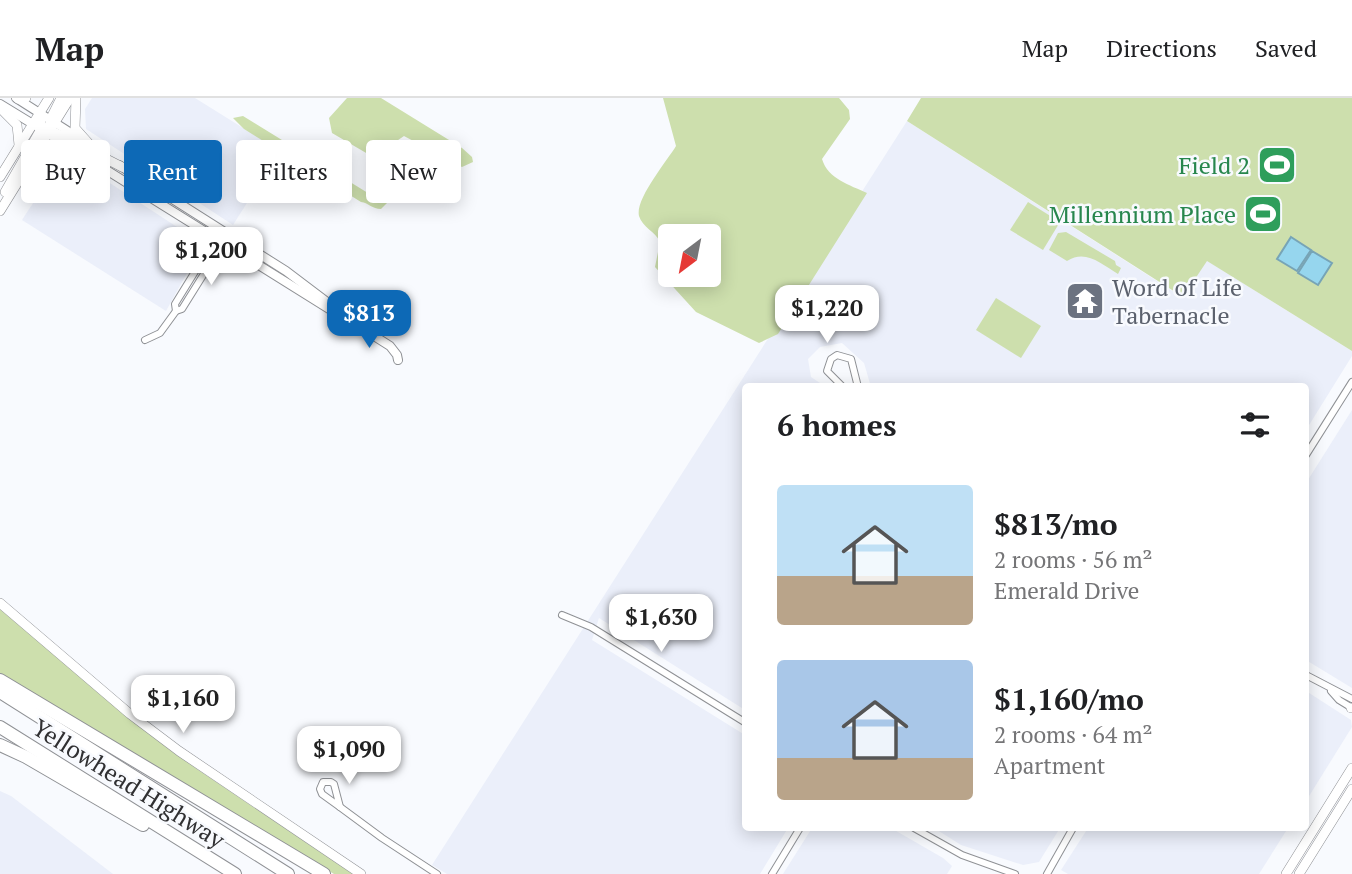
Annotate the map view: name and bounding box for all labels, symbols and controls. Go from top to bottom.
text: Map [35,27,104,70]
text: Map [1022,32,1068,64]
text: Directions [1106,32,1217,64]
text: Saved [1255,32,1317,64]
chip: Buy [21,140,110,203]
chip: Rent [124,140,222,203]
chip: Filters [236,140,352,203]
chip: New [366,140,461,203]
sports icon: Field 2 [1256,144,1298,186]
place label: Field 2 [1178,149,1250,181]
sports icon: Millennium Place [1242,193,1284,235]
place label: Millennium Place [1049,198,1236,230]
north arrow [658,224,721,287]
map controls [658,224,721,287]
pin: $1,200 [154,228,268,287]
text: $1,200 [175,234,247,265]
place label: Word of Life Tabernacle [1112,271,1242,331]
temple icon: Word of Life Tabernacle [1064,280,1106,322]
pin: $1,220 [770,286,884,345]
pin: $813 [328,290,410,350]
text: $1,220 [791,292,863,323]
text: $813 [343,297,395,328]
text: 6 homes [777,405,896,445]
icon: filters [1236,406,1274,444]
text: $813/mo [994,504,1118,544]
icon: home [833,513,917,597]
text: 2 rooms · 56 m² [994,544,1153,575]
text: Emerald Drive [994,575,1139,606]
pin: $1,630 [604,594,718,654]
text: $1,630 [625,601,697,632]
pin: $1,160 [126,676,240,735]
text: $1,160/mo [994,679,1144,719]
text: $1,160 [147,682,219,713]
icon: home [833,688,917,772]
street label: Yellowhead Highway [27,711,232,856]
text: 2 rooms · 64 m² [994,719,1153,750]
pin: $1,090 [292,726,406,786]
text: $1,090 [313,733,385,764]
text: Apartment [994,750,1105,781]

